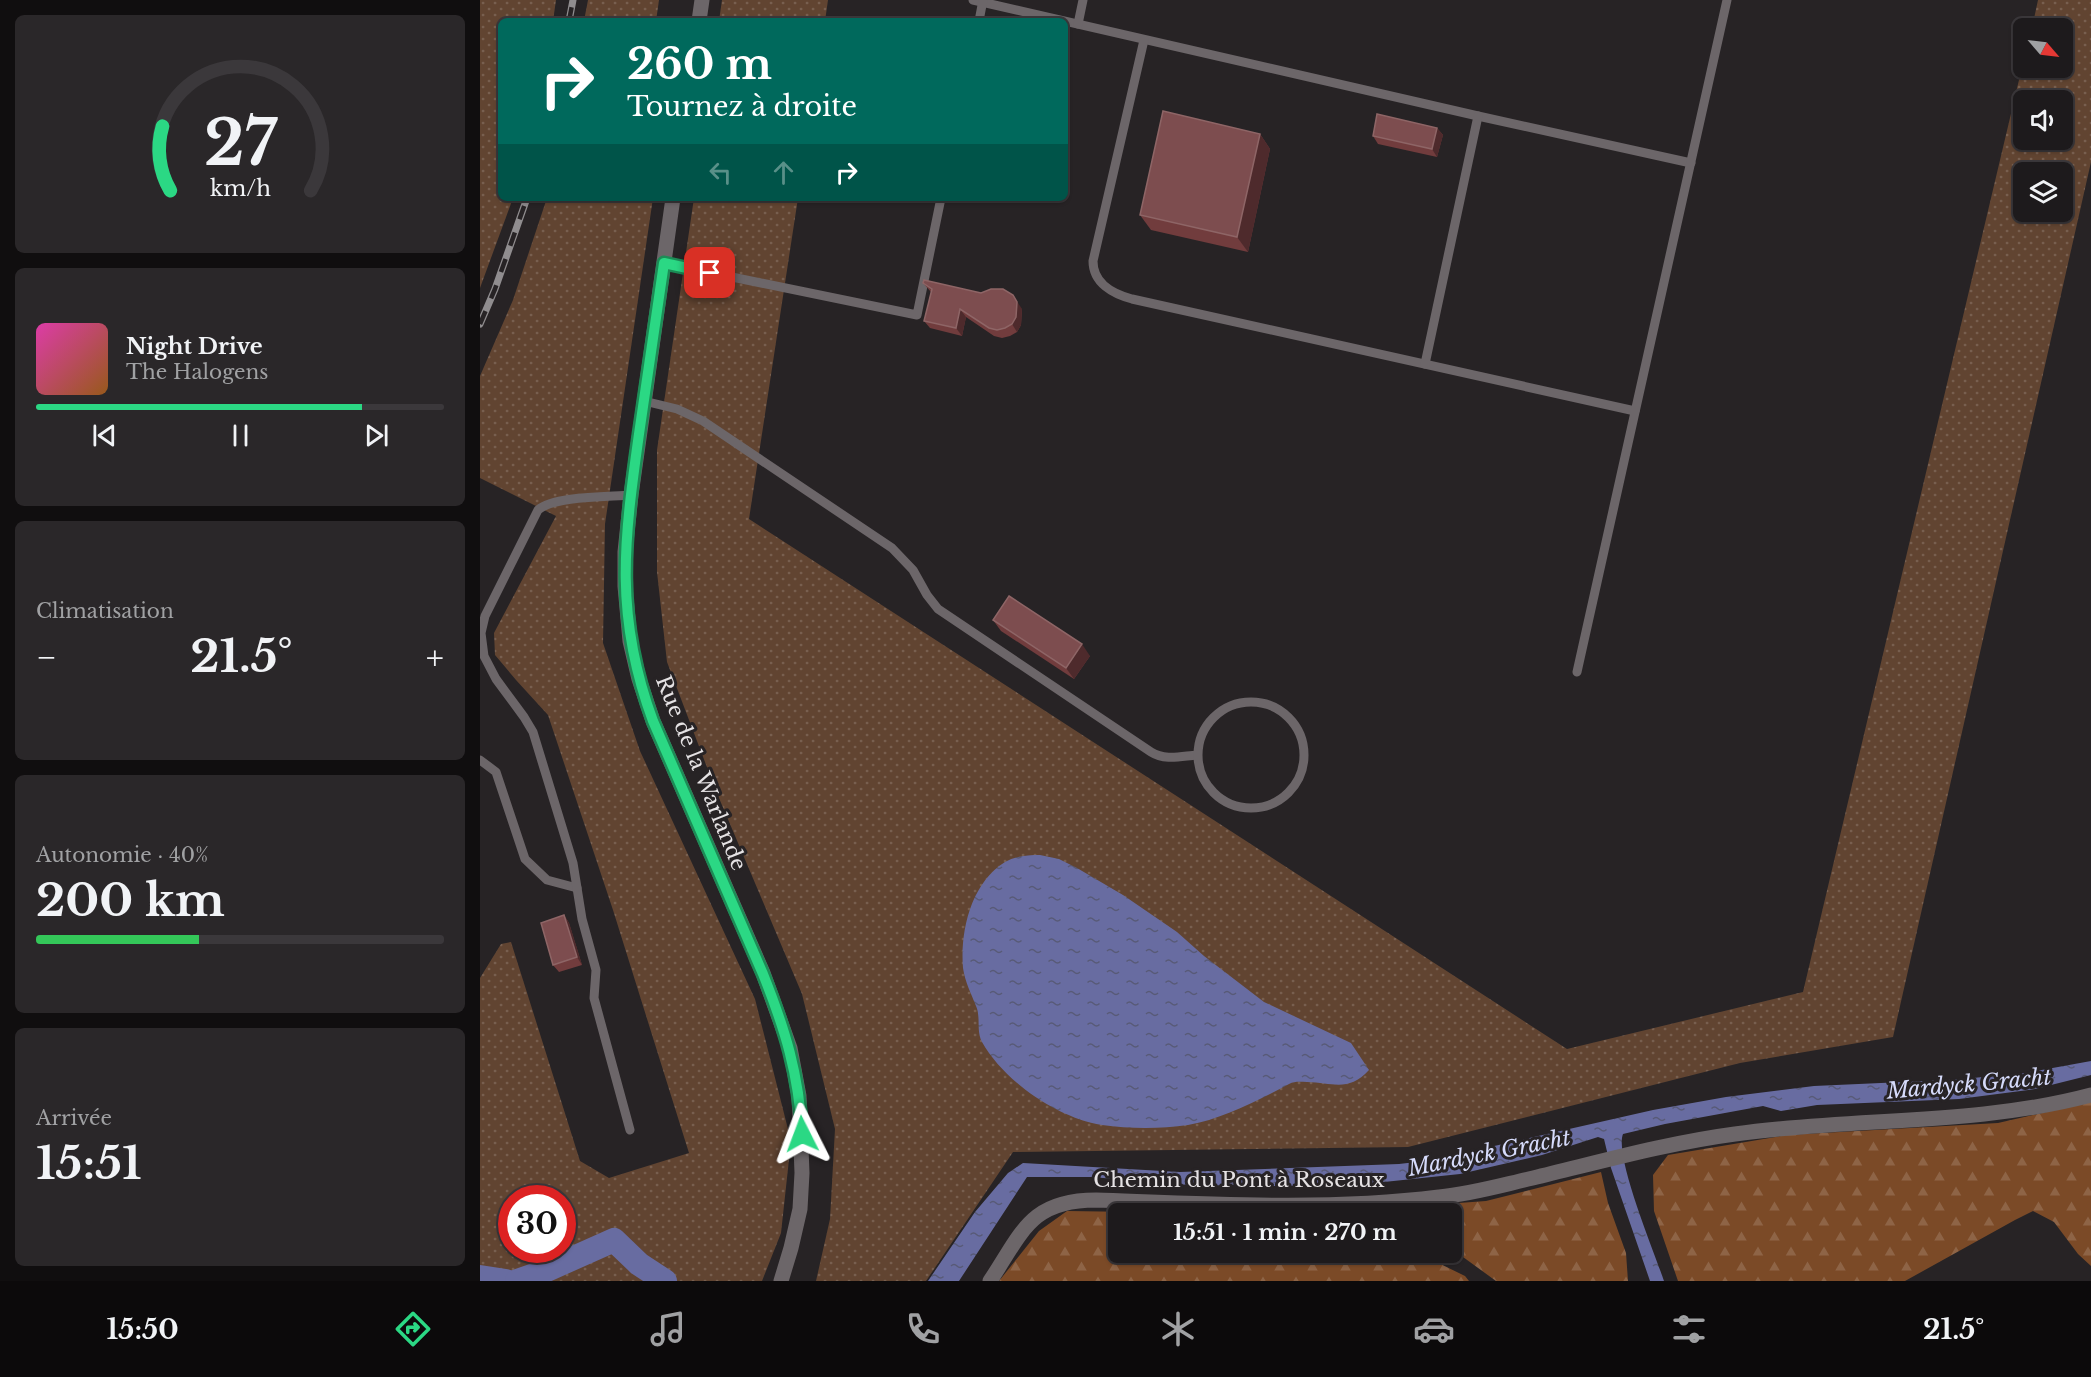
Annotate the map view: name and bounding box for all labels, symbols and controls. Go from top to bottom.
north arrow [2013,18,2073,78]
map controls [2013,18,2073,222]
text: 260 m [627,38,772,90]
icon: right [528,42,606,120]
text: Tournez à droite [627,90,857,123]
button: sound [2013,90,2073,150]
text: 27 [204,104,277,182]
icon: left [704,156,737,189]
icon: ahead [767,156,800,189]
icon: right [830,156,863,189]
button: layers [2013,162,2073,222]
text: km/h [210,175,271,202]
pin [684,247,735,298]
icon: arrive [693,256,726,289]
text: Night Drive [126,333,263,360]
text: The Halogens [126,360,268,384]
icon: previous [88,419,121,452]
icon: pause [224,419,257,452]
icon: next [360,419,393,452]
text: Climatisation [36,599,174,623]
text: 21.5° [190,628,293,684]
text: − [36,637,57,678]
text: + [426,637,444,678]
street label: Rue de la Warlande [650,672,752,874]
text: Autonomie · 40% [36,843,208,867]
text: 200 km [36,872,225,928]
water label: Mardyck Gracht [1884,1063,2053,1105]
position arrow [770,1102,834,1166]
text: Arrivée [36,1106,112,1130]
water label: Mardyck Gracht [1404,1124,1573,1182]
text: 15:51 [36,1135,142,1191]
street label: Chemin du Pont à Roseaux [1093,1167,1385,1193]
speed limit sign: 30 [498,1185,576,1263]
text: 15:51 · 1 min · 270 m [1173,1219,1397,1246]
icon: directions [392,1308,434,1350]
icon: music [647,1308,689,1350]
icon: phone [902,1308,944,1350]
icon: climate [1157,1308,1199,1350]
icon: car [1413,1308,1455,1350]
icon: filters [1668,1308,1710,1350]
text: 15:50 [107,1313,179,1346]
text: 21.5° [1923,1313,1984,1346]

